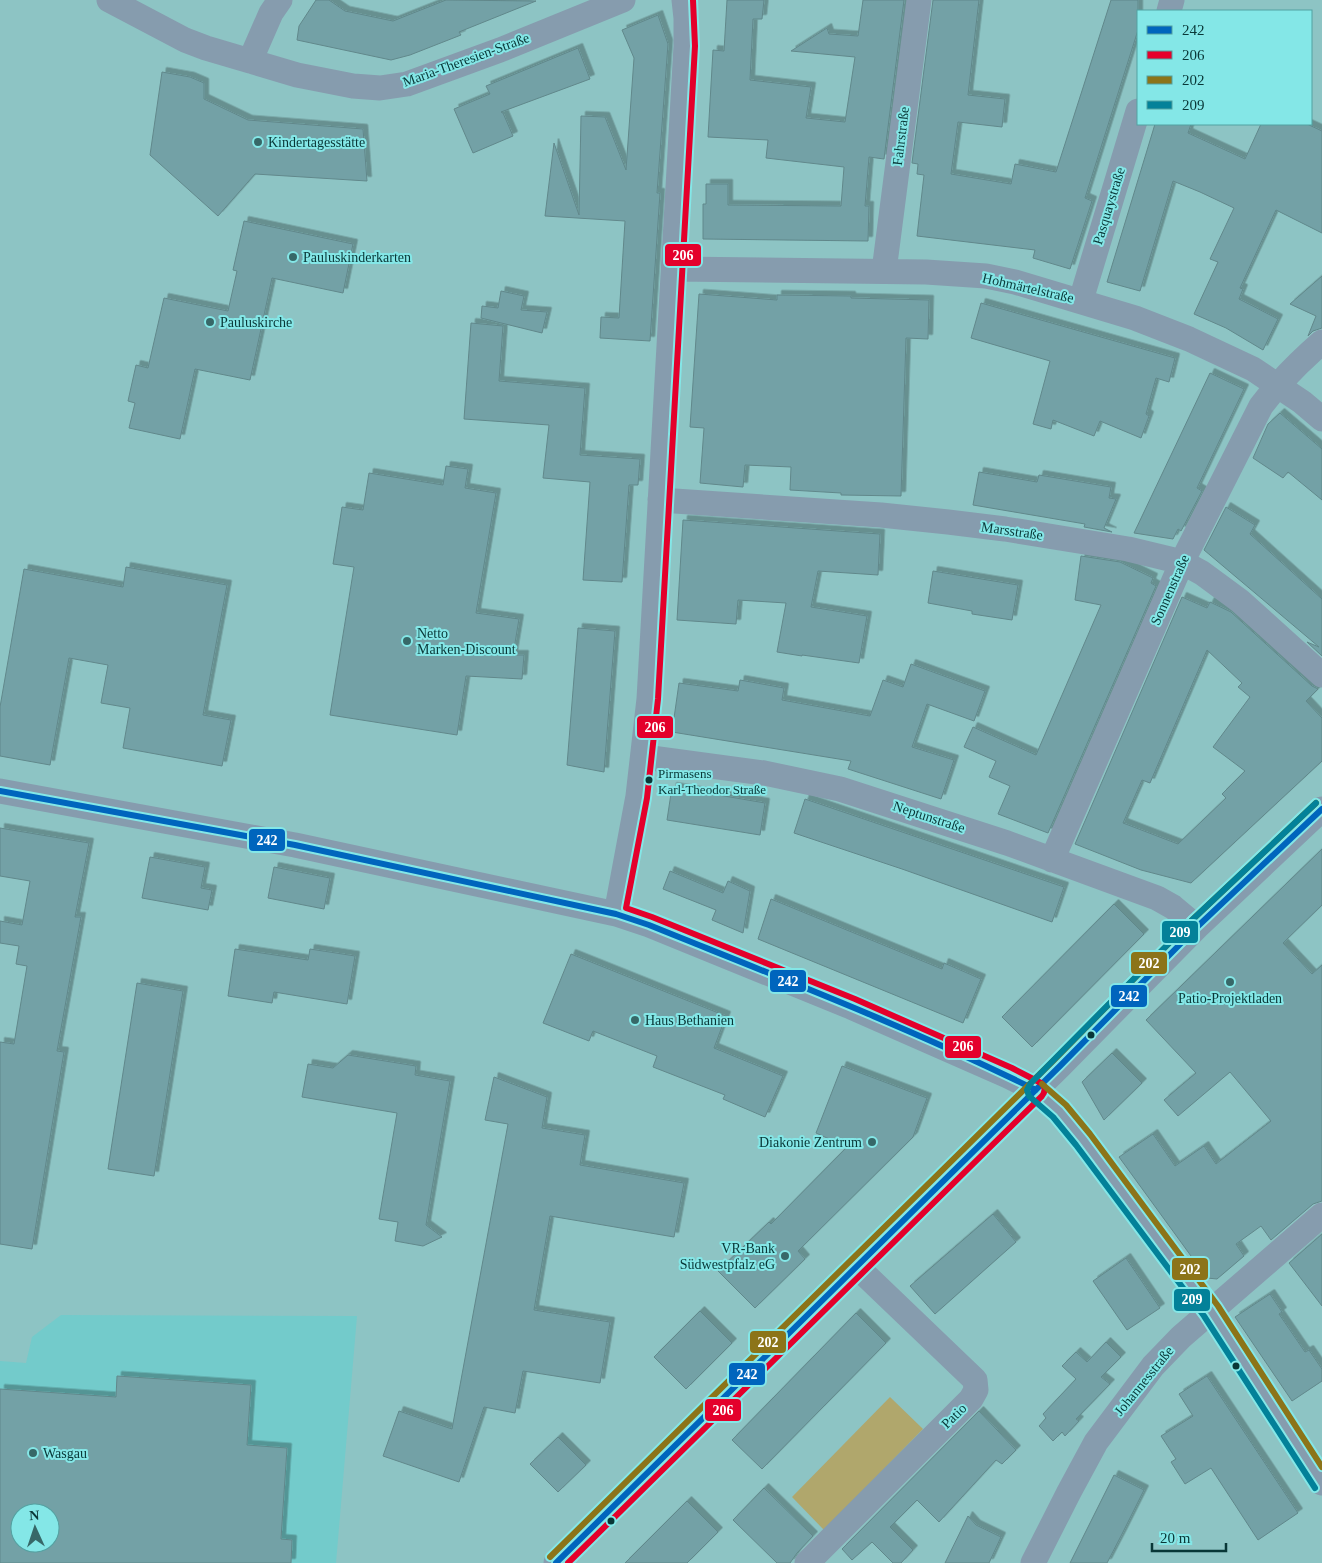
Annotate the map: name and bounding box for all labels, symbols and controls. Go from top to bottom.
legend [1137,10,1312,125]
text: 242 [1182,22,1205,38]
street label: Maria-Theresien-Straße [401,30,531,90]
text: 206 [1182,47,1205,63]
text: 202 [1182,72,1205,88]
text: 209 [1182,97,1205,113]
street label: Fahrstraße [890,106,912,166]
place label: Kindertagesstätte [268,135,365,150]
marker: Kindertagesstätte [252,136,264,148]
street label: Pasquaystraße [1090,166,1128,246]
line badge: 206 [664,243,702,267]
text: 206 [673,248,694,263]
place label: Pauluskinderkarten [303,250,411,265]
marker: Pauluskinderkarten [287,251,299,263]
street label: Hohmärtelstraße [981,270,1075,306]
place label: Pauluskirche [220,315,292,330]
marker: Pauluskirche [204,316,216,328]
street label: Marsstraße [980,519,1044,543]
street label: Sonnenstraße [1148,552,1192,628]
place label: Netto Marken-Discount [417,626,516,657]
marker: Netto Marken-Discount [401,635,413,647]
line badge: 206 [636,715,674,739]
text: 206 [645,720,666,735]
place label: Pirmasens Karl-Theodor Straße [658,766,766,797]
marker: Pirmasens Karl-Theodor Straße [644,775,654,785]
street label: Neptunstraße [891,798,967,836]
line badge: 242 [248,828,286,852]
text: 242 [257,833,278,848]
line badge: 209 [1161,920,1199,944]
text: 209 [1170,925,1191,940]
line badge: 202 [1130,951,1168,975]
text: 202 [1139,956,1160,971]
line badge: 242 [769,969,807,993]
text: 242 [778,974,799,989]
marker: Patio-Projektladen [1224,976,1236,988]
line badge: 242 [1110,984,1148,1008]
text: 242 [1119,989,1140,1004]
place label: Patio-Projektladen [1178,991,1282,1006]
place label: Haus Bethanien [645,1013,734,1028]
marker: Haus Bethanien [629,1014,641,1026]
unlabelled marker [1086,1030,1096,1040]
line badge: 206 [944,1035,982,1059]
text: 206 [953,1039,974,1054]
place label: Diakonie Zentrum [759,1135,862,1150]
marker: Diakonie Zentrum [866,1136,878,1148]
place label: VR-Bank Südwestpfalz eG [680,1241,775,1272]
marker: VR-Bank Südwestpfalz eG [779,1250,791,1262]
line badge: 202 [1171,1257,1209,1281]
text: 202 [1180,1262,1201,1277]
line badge: 209 [1173,1288,1211,1312]
text: 209 [1182,1292,1203,1307]
line badge: 202 [749,1330,787,1354]
text: 202 [758,1335,779,1350]
street label: Johannesstraße [1111,1343,1177,1419]
unlabelled marker [1231,1361,1241,1371]
line badge: 242 [728,1362,766,1386]
text: 242 [737,1367,758,1382]
line badge: 206 [704,1398,742,1422]
street label: Patio [939,1401,969,1431]
text: 206 [713,1403,734,1418]
place label: Wasgau [43,1446,87,1461]
marker: Wasgau [27,1447,39,1459]
north arrow [10,1503,60,1553]
text: N [29,1508,40,1523]
unlabelled marker [606,1516,616,1526]
scale bar [1152,1520,1226,1552]
text: 20 m [1160,1530,1191,1546]

